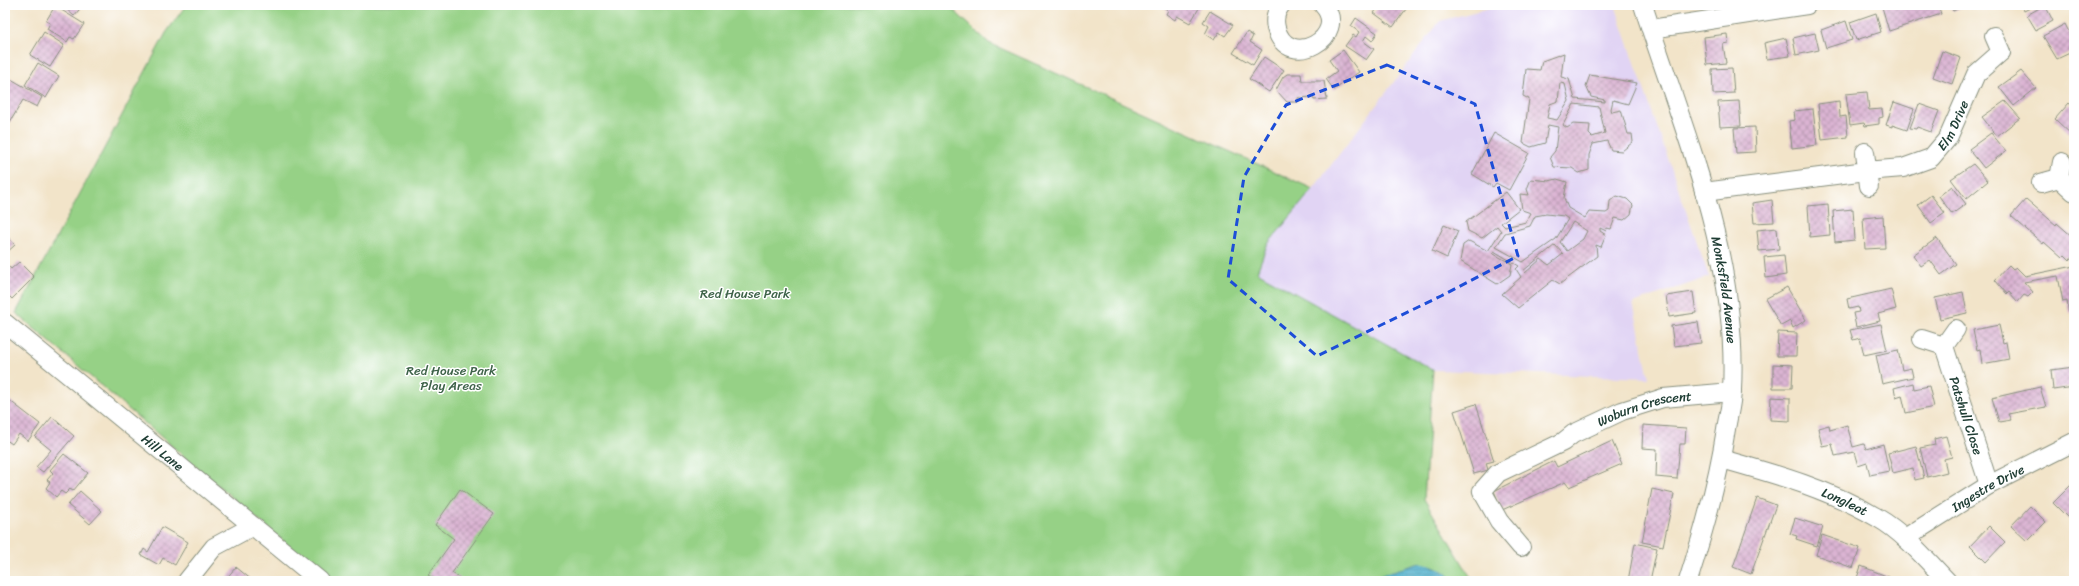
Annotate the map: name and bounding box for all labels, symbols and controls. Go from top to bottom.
street label: Elm Drive [1931,96,1975,156]
street label: Monksfield Avenue [1704,234,1743,344]
park label: Red House Park [700,282,790,305]
park label: Red House Park Play Areas [406,359,496,397]
street label: Patshull Close [1942,373,1990,458]
street label: Woburn Crescent [1593,385,1693,433]
street label: Hill Lane [136,428,189,477]
street label: Ingestre Drive [1946,458,2029,519]
street label: Longleat [1818,481,1872,522]

